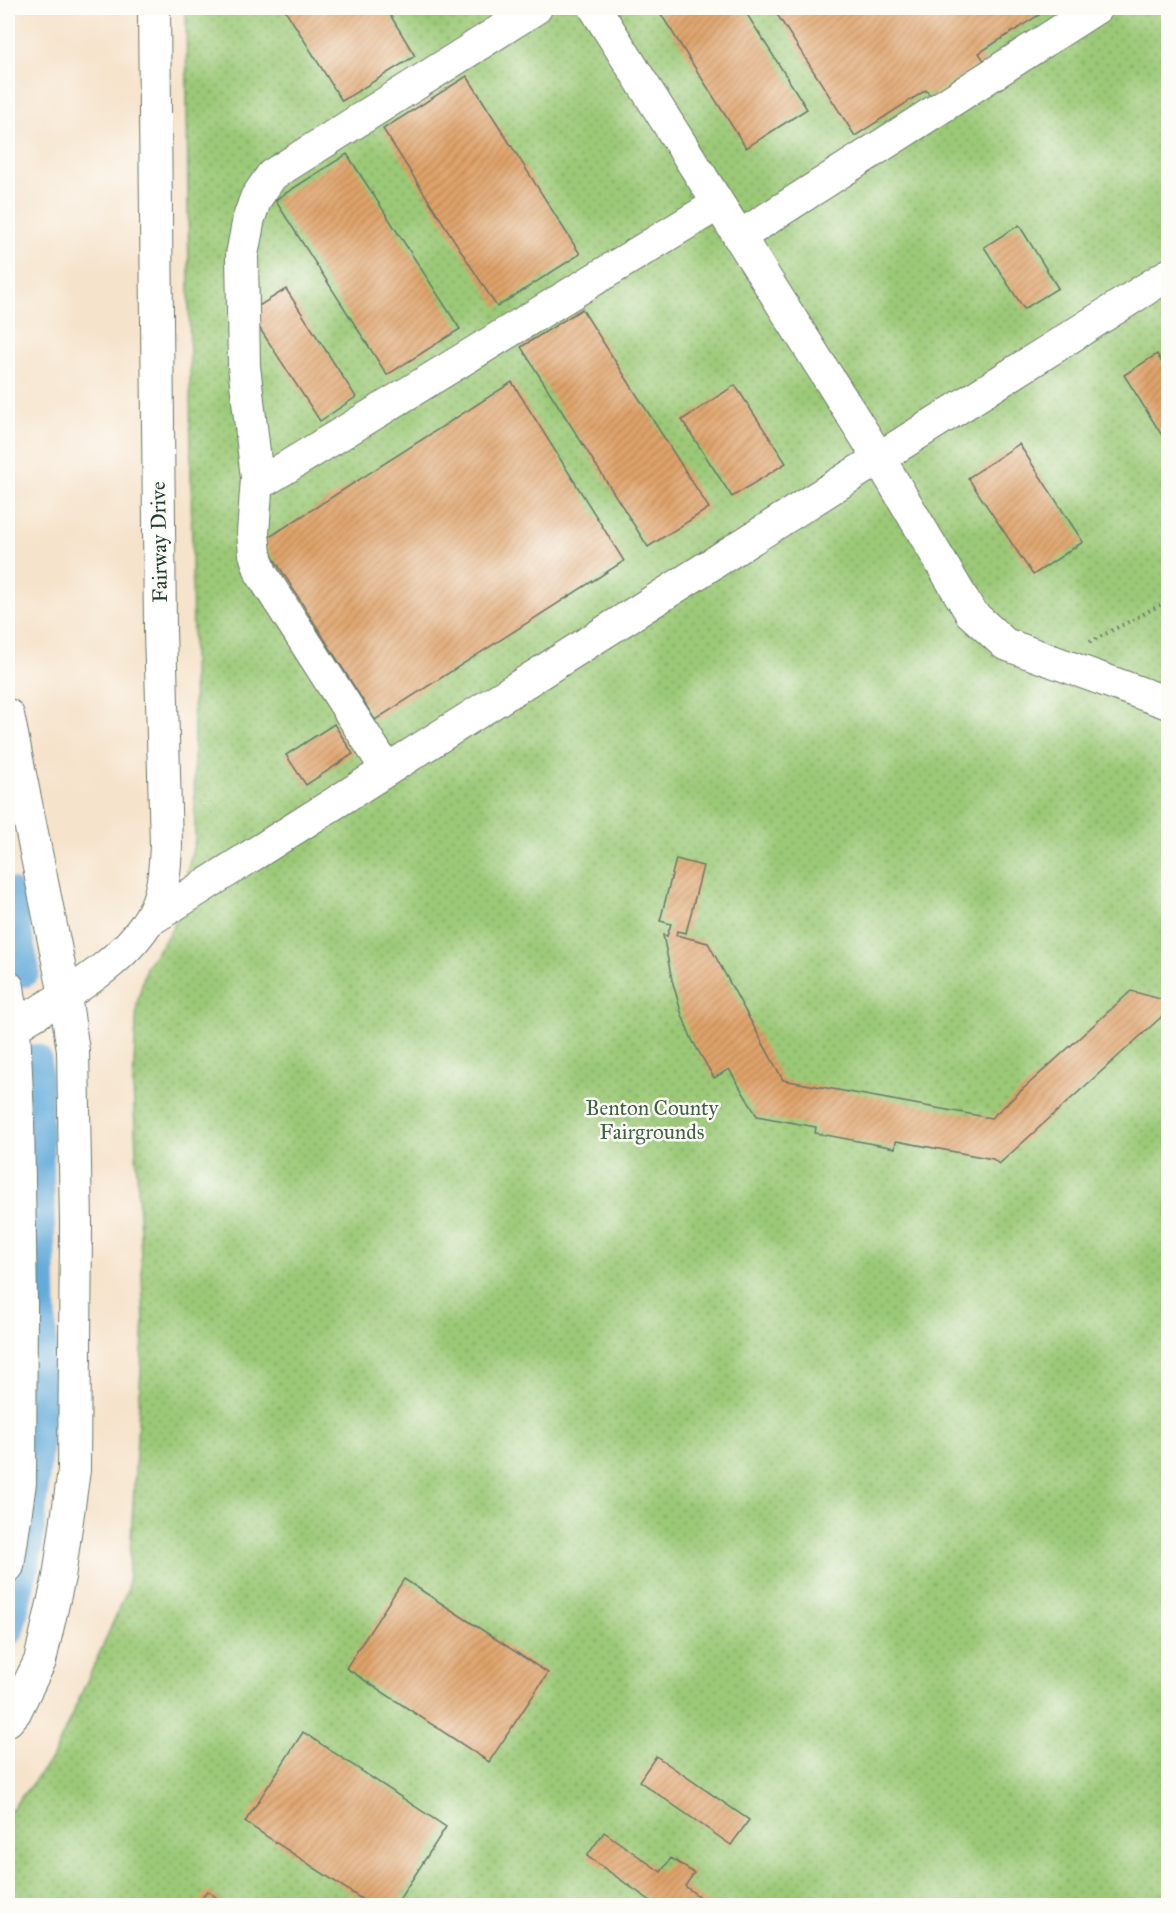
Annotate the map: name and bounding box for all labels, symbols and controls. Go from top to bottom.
street label: Fairway Drive [145,481,173,603]
park label: Benton County Fairgrounds [586,1095,720,1145]

